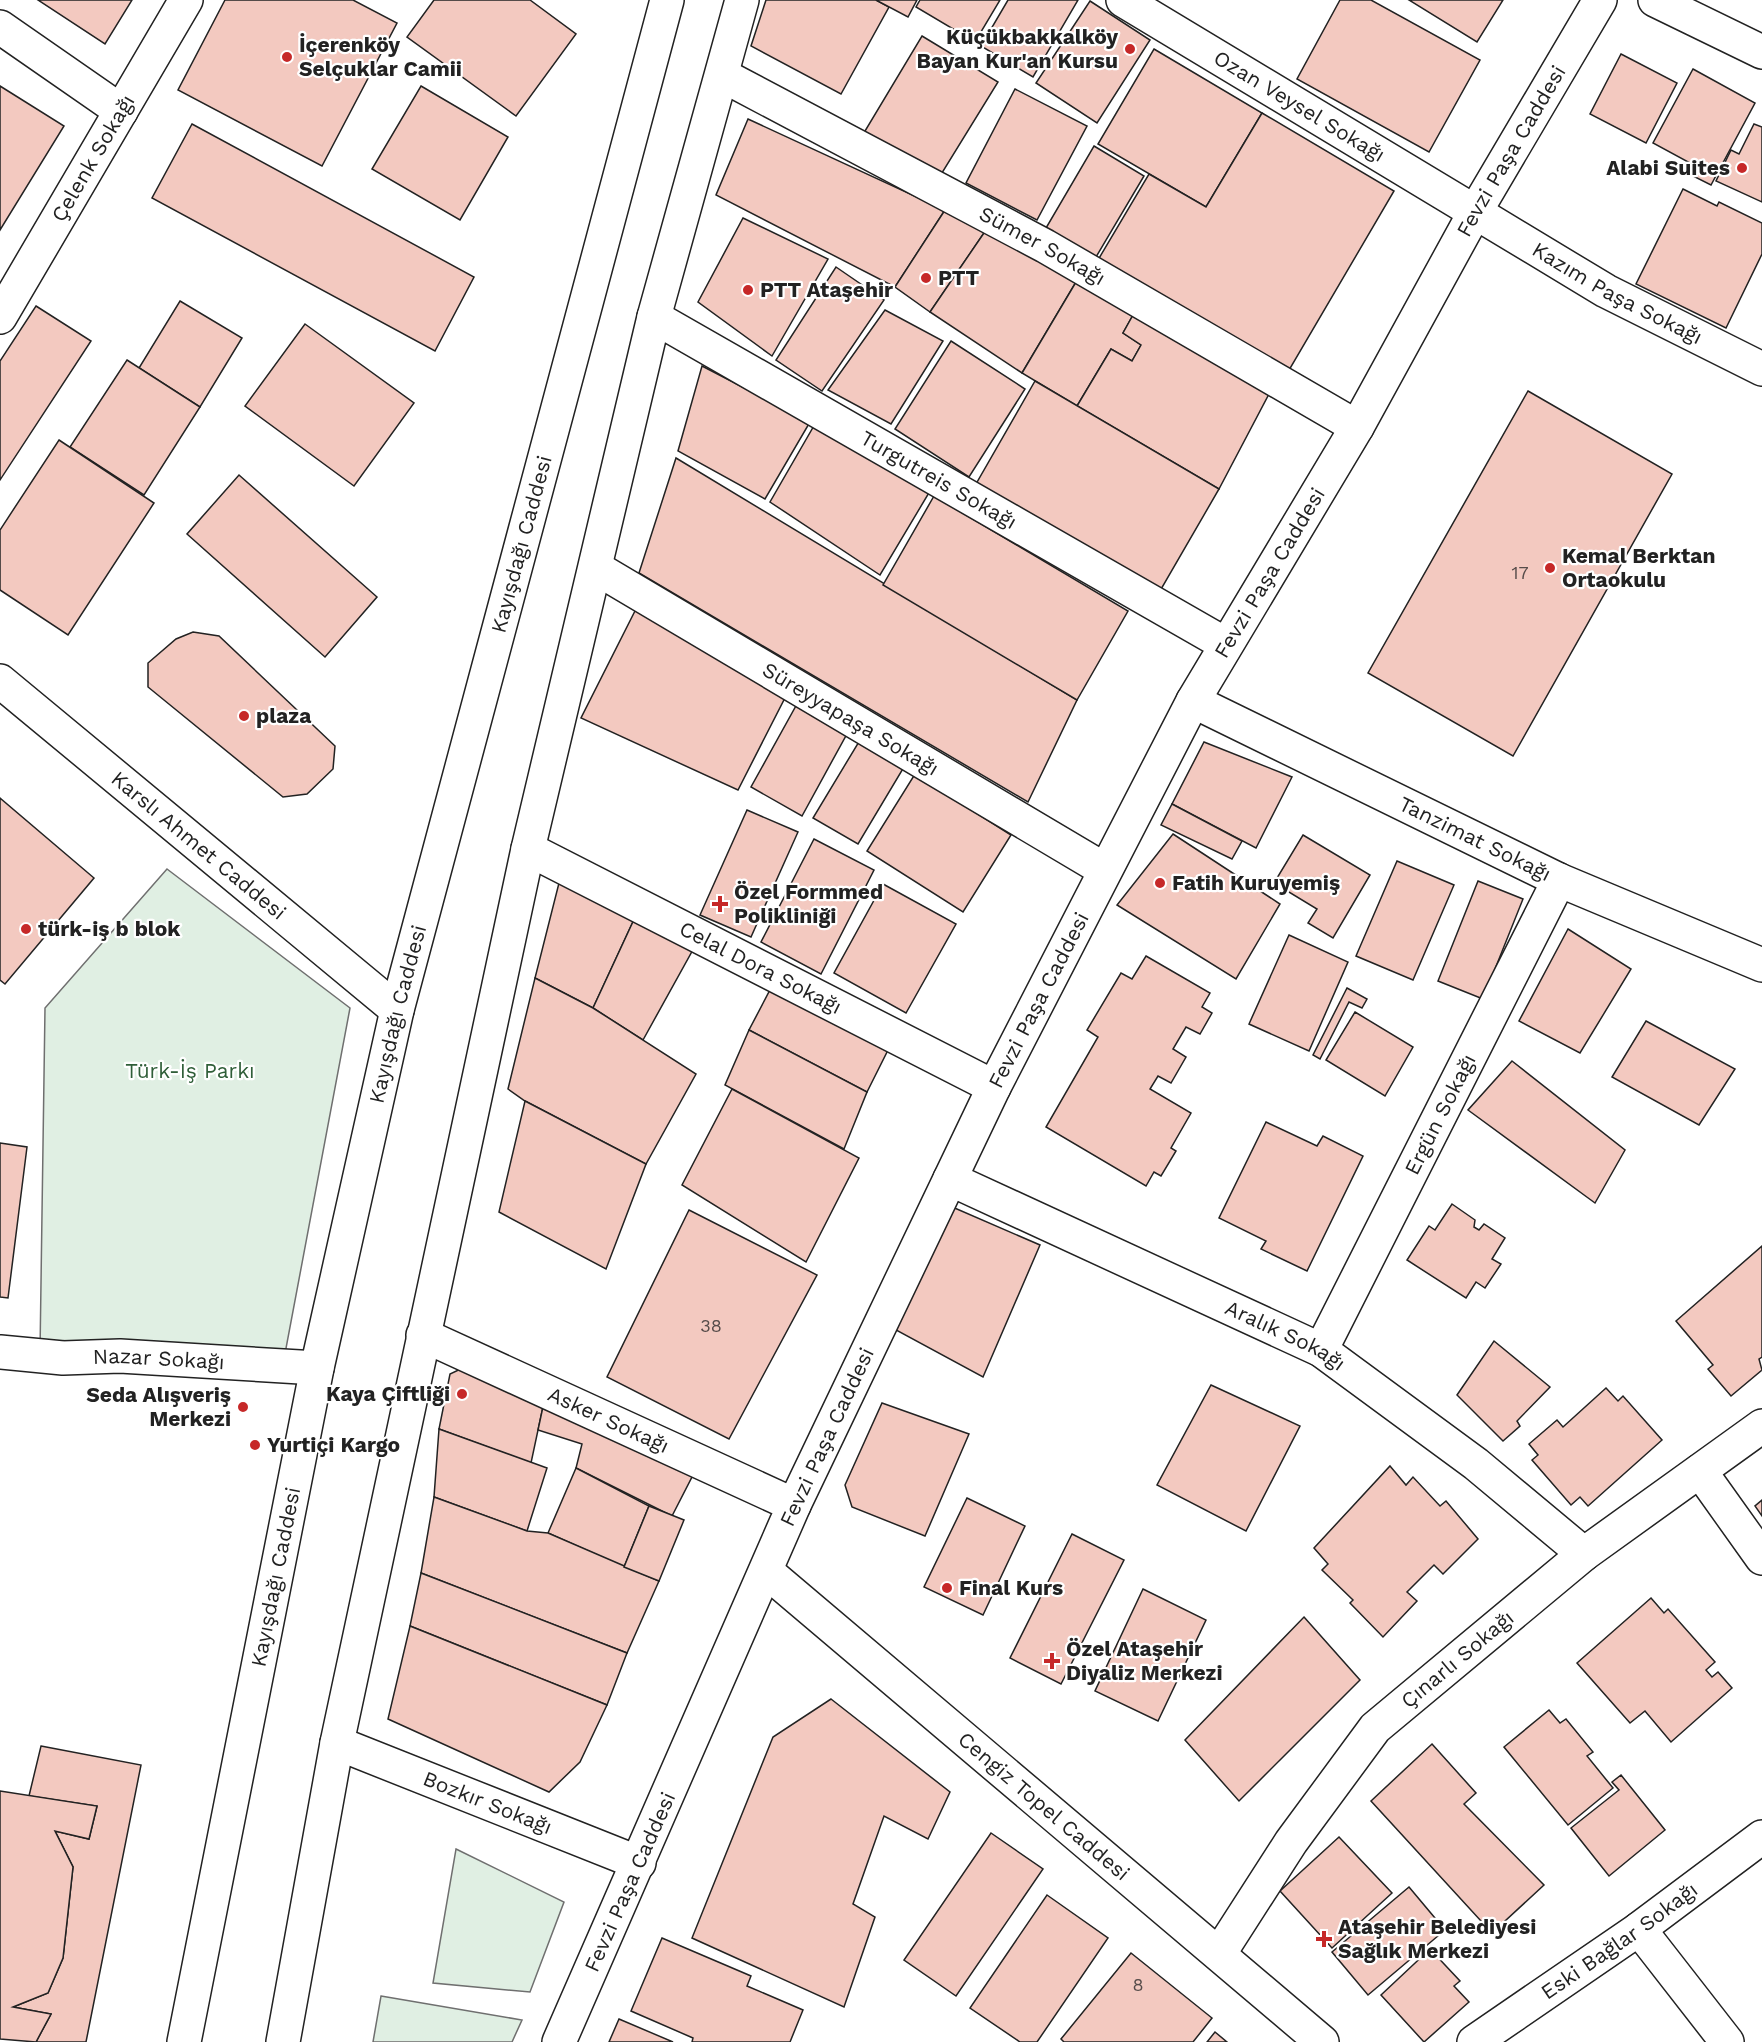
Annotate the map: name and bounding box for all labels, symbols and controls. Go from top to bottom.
place label: Küçükbakkalköy Bayan Kur'an Kursu [917,24,1118,73]
place label: İçerenköy Selçuklar Camii [299,32,462,81]
marker: Küçükbakkalköy Bayan Kur'an Kursu [1123,42,1137,56]
street label: Ozan Veysel Sokağı [1210,45,1390,167]
marker: İçerenköy Selçuklar Camii [280,50,294,64]
street label: Fevzi Paşa Caddesi [1451,61,1571,241]
street label: Çelenk Sokağı [46,90,140,226]
place label: Alabi Suites [1606,155,1730,180]
marker: Alabi Suites [1735,161,1749,175]
street label: Sümer Sokağı [975,201,1110,290]
street label: Kazım Paşa Sokağı [1528,236,1707,349]
place label: PTT [938,265,979,290]
marker: PTT [919,271,933,285]
place label: PTT Ataşehir [760,277,893,302]
marker: PTT Ataşehir [741,283,755,297]
street label: Turgutreis Sokağı [856,425,1021,534]
street label: Kayışdağı Caddesi [485,453,557,636]
street label: Fevzi Paşa Caddesi [1209,483,1330,662]
place label: Kemal Berktan Ortaokulu [1562,543,1716,592]
marker: Kemal Berktan Ortaokulu [1543,561,1557,575]
house number: 17 [1511,562,1529,583]
street label: Süreyyapaşa Sokağı [758,657,943,781]
place label: plaza [256,703,312,728]
marker: plaza [237,709,251,723]
street label: Karslı Ahmet Caddesi [107,766,291,925]
street label: Tanzimat Sokağı [1395,791,1555,886]
place label: Fatih Kuruyemiş [1172,870,1340,895]
marker: Fatih Kuruyemiş [1153,876,1167,890]
place label: Özel Formmed Polikliniği [734,879,883,928]
marker: Özel Formmed Polikliniği [711,895,729,913]
street label: Fevzi Paşa Caddesi [983,908,1094,1092]
street label: Celal Dora Sokağı [675,915,846,1019]
place label: türk-iş b blok [38,916,181,941]
marker: türk-iş b blok [19,922,33,936]
street label: Kayışdağı Caddesi [364,922,431,1106]
street label: Ergün Sokağı [1399,1050,1481,1179]
park label: Türk-İş Parkı [125,1058,255,1083]
street label: Aralık Sokağı [1221,1295,1351,1376]
house number: 38 [700,1315,722,1336]
street label: Nazar Sokağı [92,1343,225,1374]
street label: Fevzi Paşa Caddesi [774,1344,879,1530]
place label: Kaya Çiftliği [326,1381,450,1406]
street label: Asker Sokağı [544,1381,673,1458]
place label: Seda Alışveriş Merkezi [86,1382,231,1431]
marker: Kaya Çiftliği [455,1387,469,1401]
marker: Seda Alışveriş Merkezi [236,1400,250,1414]
place label: Yurtiçi Kargo [267,1432,400,1457]
marker: Yurtiçi Kargo [248,1438,262,1452]
street label: Kayışdağı Caddesi [245,1485,305,1669]
place label: Final Kurs [959,1575,1063,1600]
marker: Final Kurs [940,1581,954,1595]
street label: Çınarlı Sokağı [1396,1605,1519,1713]
place label: Özel Ataşehir Diyaliz Merkezi [1066,1636,1223,1685]
marker: Özel Ataşehir Diyaliz Merkezi [1043,1652,1061,1670]
street label: Cengiz Topel Caddesi [953,1726,1135,1885]
street label: Bozkır Sokağı [420,1766,556,1839]
street label: Fevzi Paşa Caddesi [579,1788,680,1976]
street label: Eski Bağlar Sokağı [1536,1877,1702,2004]
place label: Ataşehir Belediyesi Sağlık Merkezi [1338,1914,1536,1963]
marker: Ataşehir Belediyesi Sağlık Merkezi [1315,1930,1333,1948]
house number: 8 [1132,1974,1144,1995]

